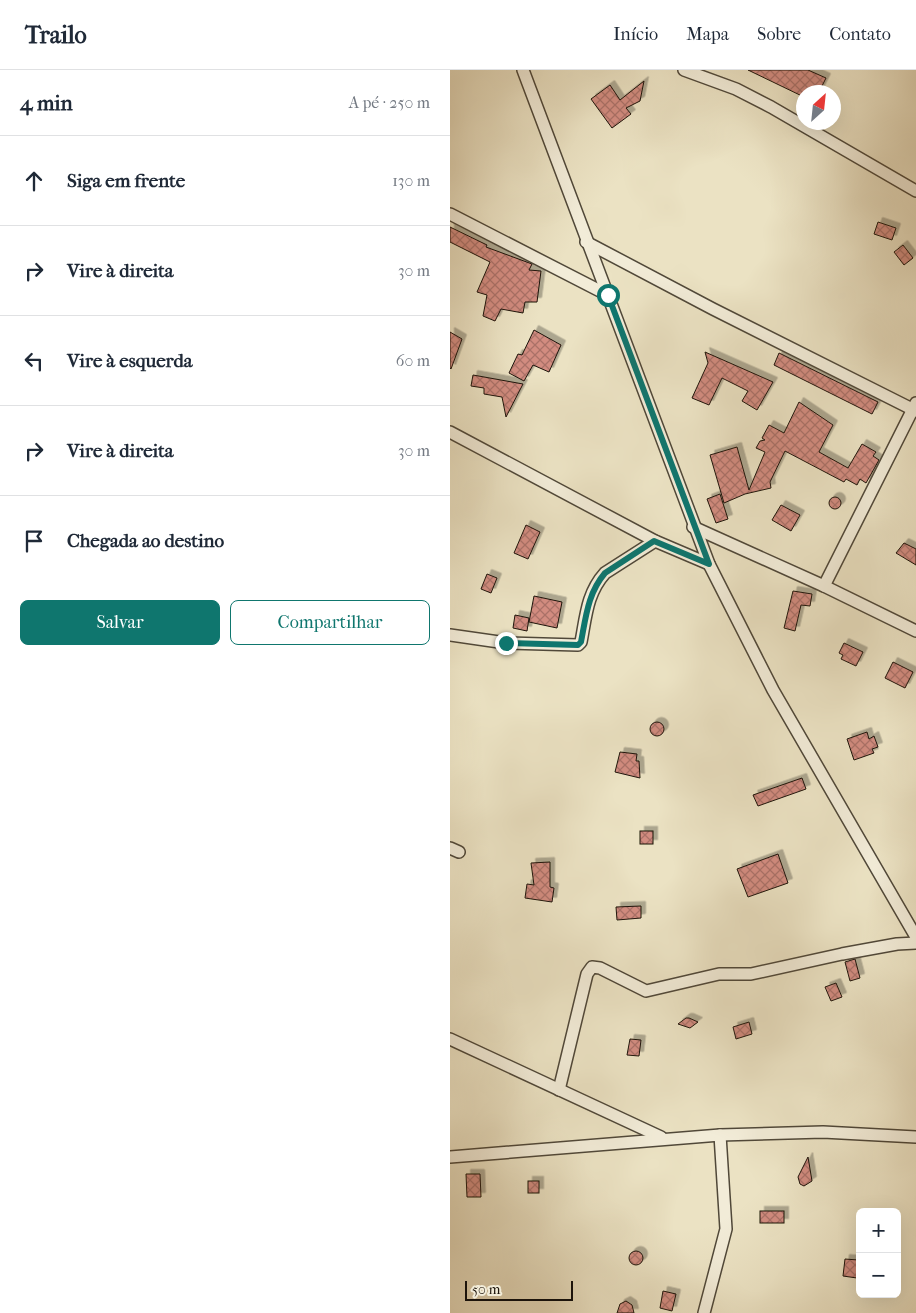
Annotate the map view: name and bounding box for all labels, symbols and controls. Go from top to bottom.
text: Trailo [25,21,87,49]
text: Início [613,24,658,45]
text: Mapa [686,24,729,45]
text: Sobre [757,24,801,45]
text: Contato [829,24,891,45]
north arrow [796,85,841,130]
text: 4 min [20,91,73,115]
text: A pé · 250 m [349,93,430,112]
icon: ahead [20,167,48,195]
text: Siga em frente [67,170,185,192]
text: 130 m [392,171,430,190]
icon: right [20,257,48,285]
text: Vire à direita [67,260,174,282]
text: 30 m [398,261,430,280]
route start [597,284,620,307]
icon: left [20,347,48,375]
text: Vire à esquerda [67,350,193,372]
text: 60 m [396,351,430,370]
icon: right [20,437,48,465]
text: Vire à direita [67,440,174,462]
text: 30 m [398,441,430,460]
icon: arrive [20,527,48,555]
text: Chegada ao destino [67,530,224,552]
button: Salvar [20,600,220,645]
button: Compartilhar [230,600,430,645]
route end [495,632,518,655]
map controls [856,1208,901,1298]
button: + [856,1208,901,1253]
button: − [856,1253,901,1298]
scale bar [465,1278,572,1301]
text: 50 m [472,1281,500,1298]

